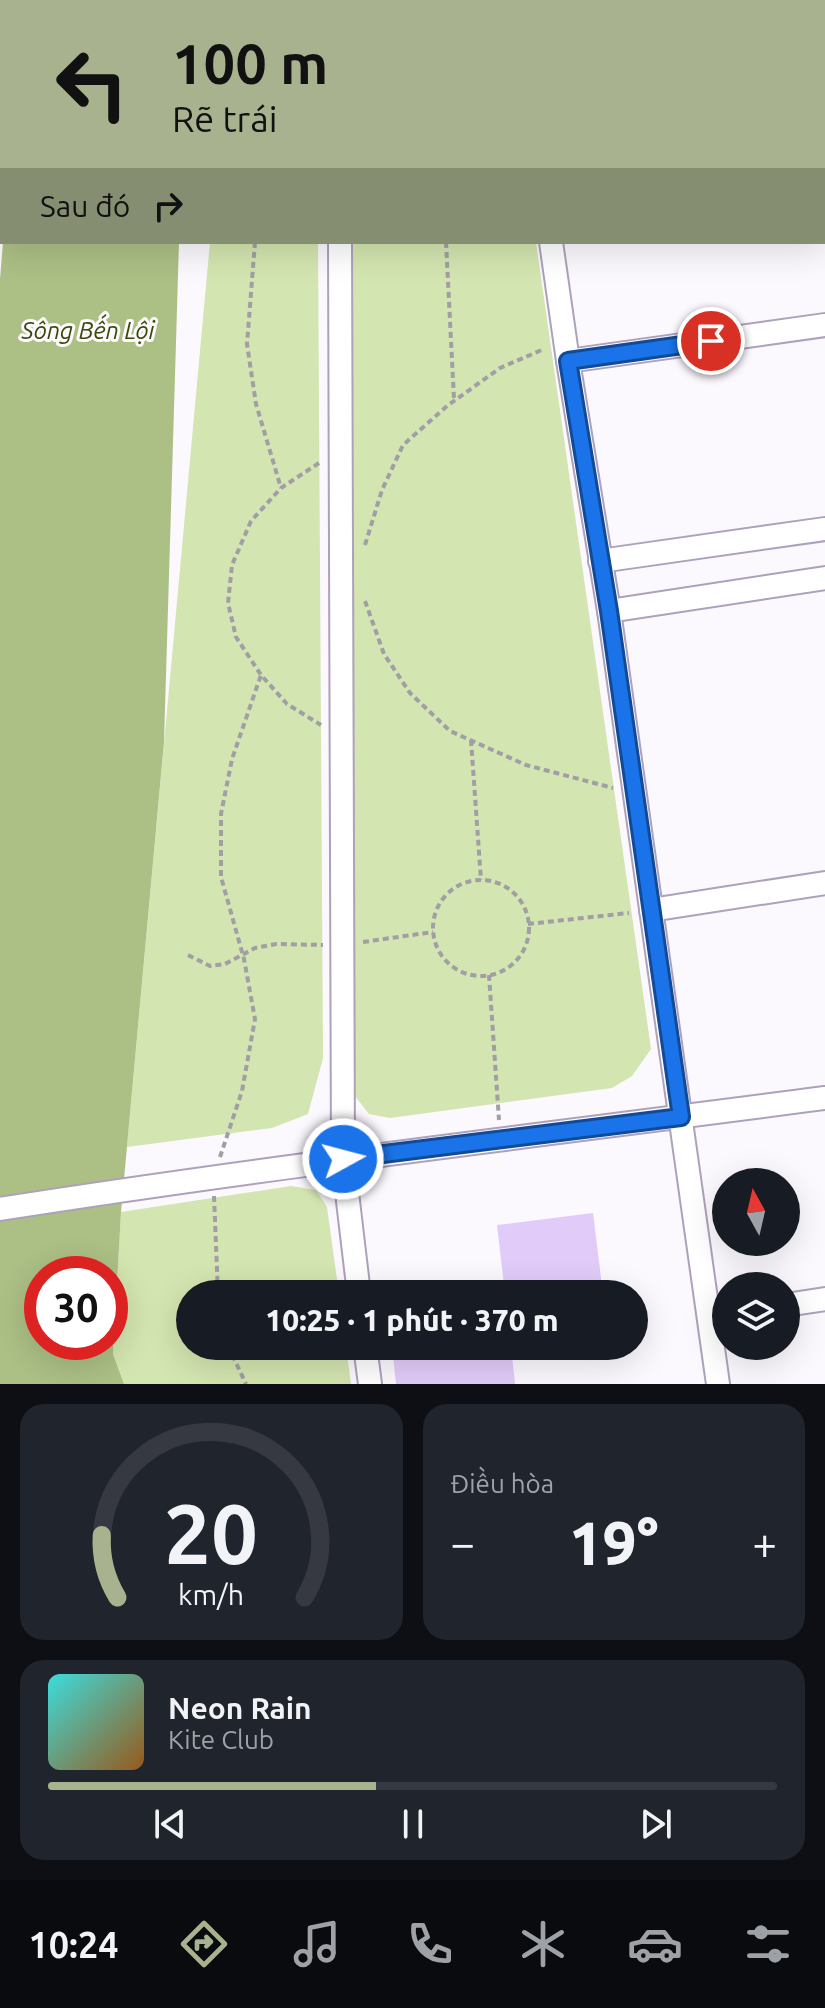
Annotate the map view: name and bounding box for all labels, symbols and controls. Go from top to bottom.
icon: left [40,32,144,136]
text: 100 m [172,32,328,95]
text: Rẽ trái [172,98,277,139]
icon: right [146,184,190,228]
text: Sau đó [40,189,130,223]
pin [677,307,745,375]
water label: Sông Bến Lội [21,313,155,344]
icon: arrive [689,319,733,363]
position arrow [301,1117,385,1201]
north arrow [712,1168,800,1256]
map controls [712,1168,800,1360]
speed limit sign: 30 [24,1256,128,1360]
button: layers [712,1272,800,1360]
text: 10:25 · 1 phút · 370 m [265,1303,559,1337]
text: Điều hòa [451,1469,554,1498]
text: 20 [164,1486,258,1580]
text: 19° [569,1509,658,1576]
text: − [451,1518,475,1567]
text: + [752,1518,777,1567]
text: km/h [178,1578,244,1610]
text: Neon Rain [168,1691,312,1725]
text: Kite Club [168,1725,274,1754]
icon: previous [148,1802,192,1846]
icon: pause [391,1802,435,1846]
icon: next [634,1802,678,1846]
icon: directions [176,1916,232,1972]
icon: music [289,1916,345,1972]
icon: phone [402,1916,458,1972]
icon: climate [515,1916,571,1972]
icon: car [627,1916,683,1972]
icon: filters [740,1916,796,1972]
text: 10:24 [28,1924,119,1965]

